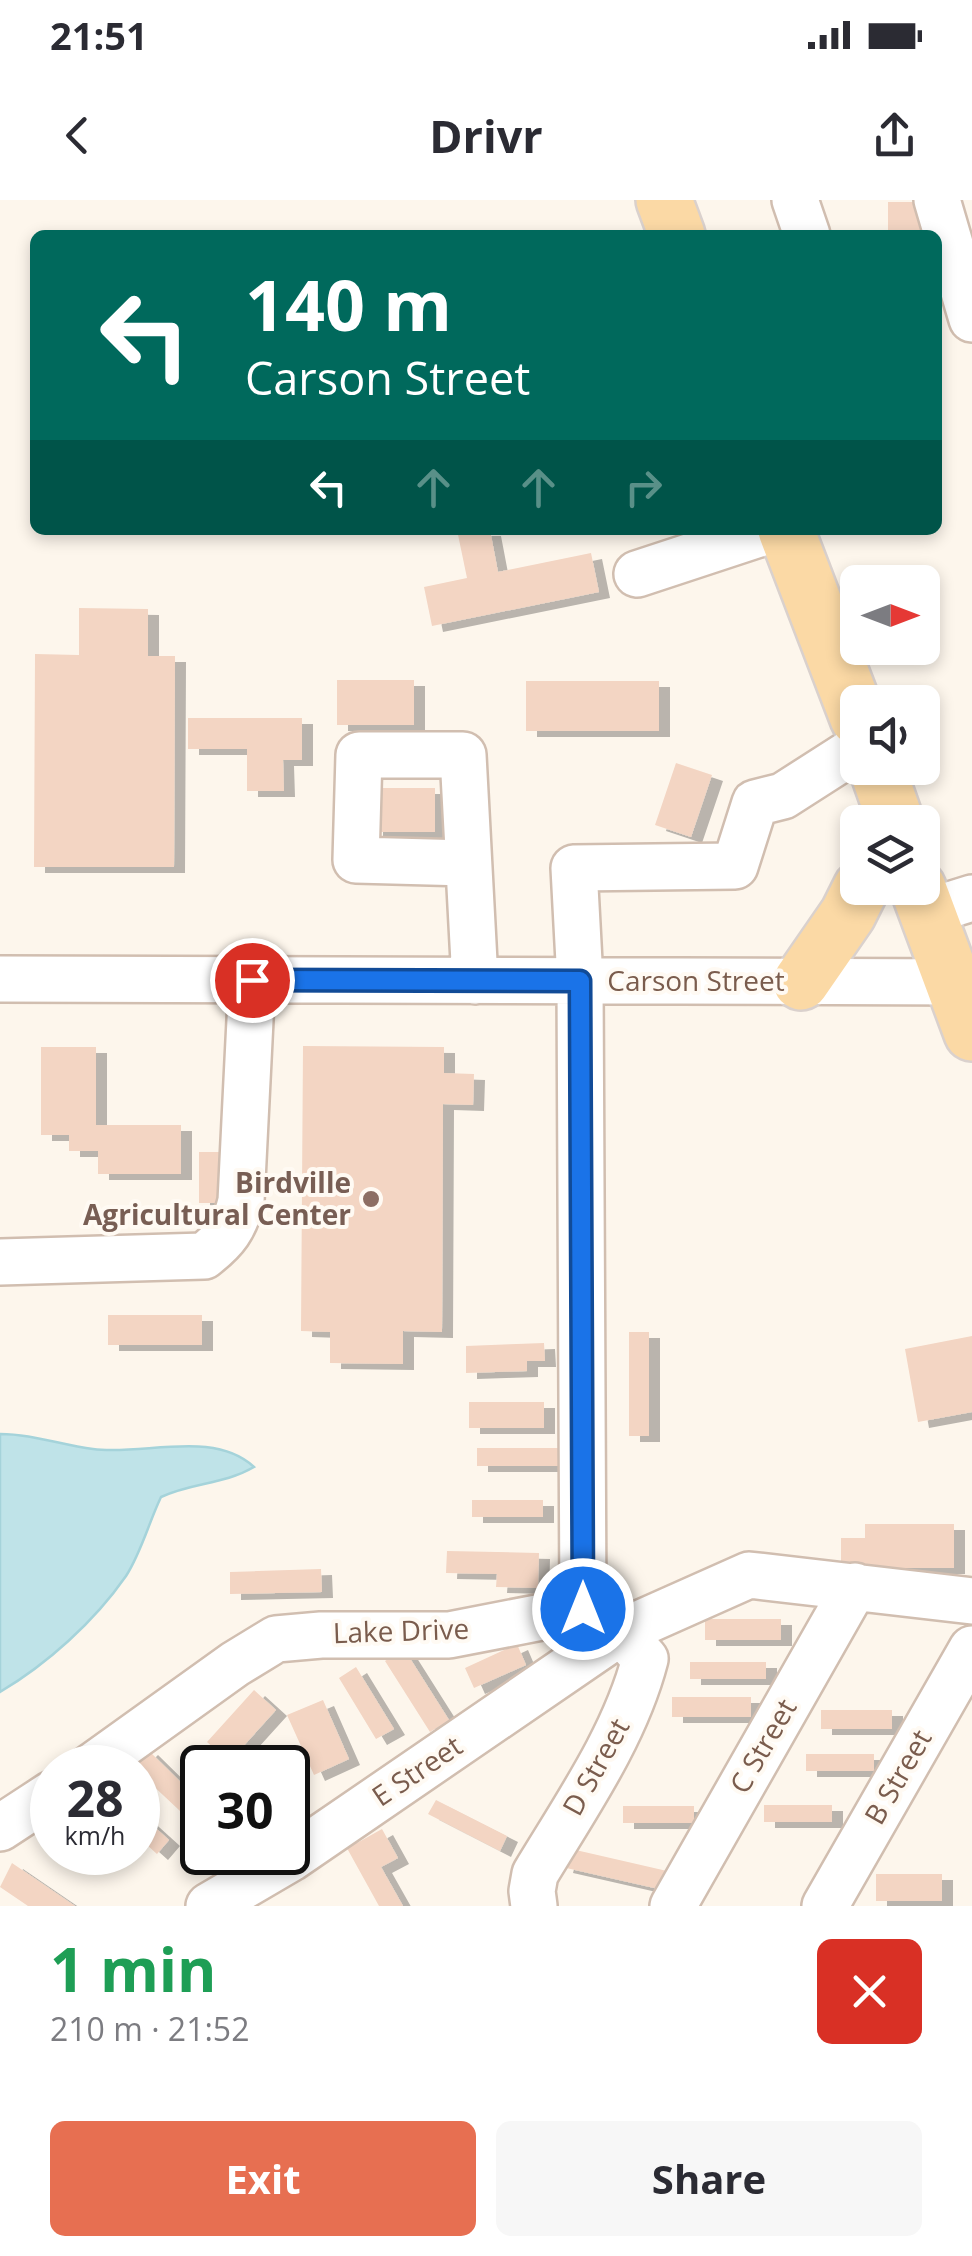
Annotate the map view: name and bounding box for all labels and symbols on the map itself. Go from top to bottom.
north arrow [840,565,940,665]
pin [210,938,295,1023]
street label: Carson Street [607,961,785,999]
place label: Birdville Agricultural Center [83,1163,351,1233]
marker: Birdville Agricultural Center [360,1188,382,1210]
position arrow [531,1557,635,1661]
street label: Lake Drive [332,1609,470,1651]
street label: C Street [720,1691,804,1800]
street label: D Street [553,1711,637,1822]
street label: B Street [855,1722,939,1831]
street label: E Street [364,1726,469,1814]
speed limit sign: 30 [180,1745,310,1875]

